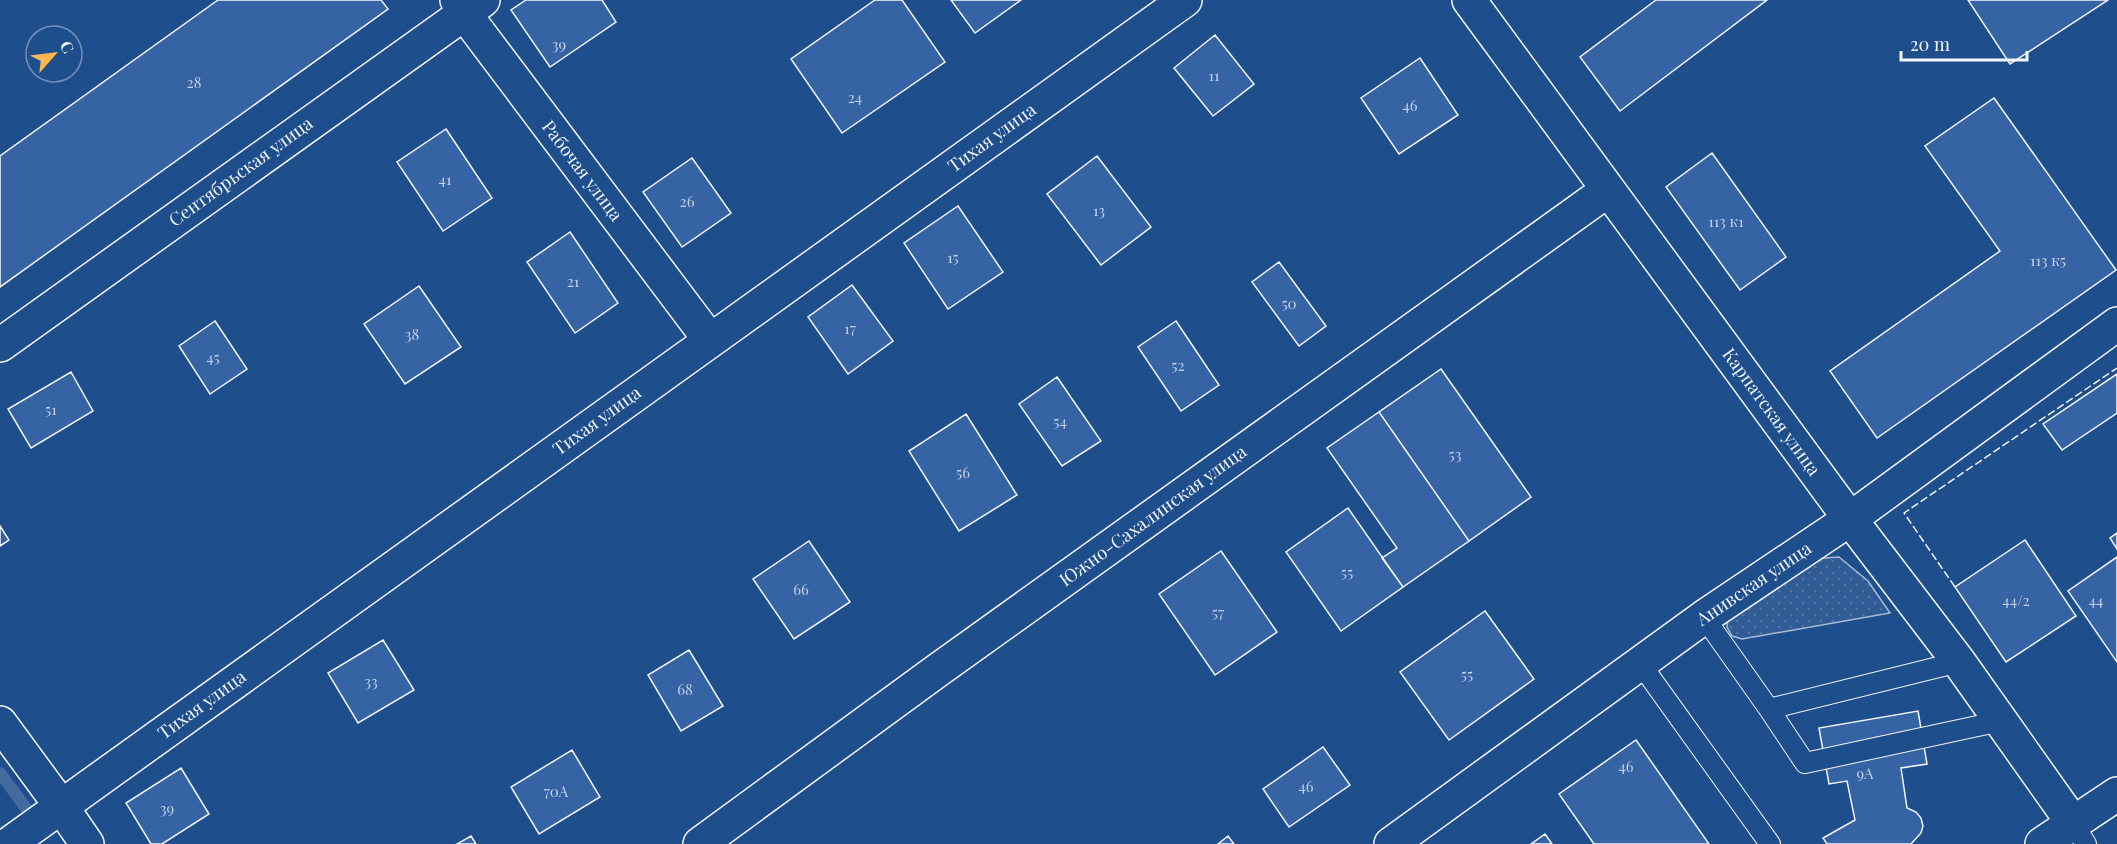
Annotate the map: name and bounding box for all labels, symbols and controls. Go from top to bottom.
north arrow [24,24,84,84]
scale bar [1901,24,2027,62]
text: 20 m [1910,32,1950,56]
house number: 39 [552,34,566,54]
text: С [56,37,80,57]
house number: 11 [1208,65,1220,85]
house number: 28 [187,72,202,92]
house number: 24 [848,87,862,107]
house number: 46 [1402,95,1418,115]
street label: Тихая улица [942,97,1040,177]
street label: Сентябрьская улица [164,111,317,232]
street label: Рабочая улица [537,115,629,226]
house number: 41 [439,169,452,189]
house number: 26 [680,191,695,211]
house number: 13 [1093,200,1105,220]
house number: 113 к1 [1708,211,1744,231]
house number: 15 [947,247,959,267]
house number: 113 к5 [2030,250,2066,270]
house number: 21 [567,271,580,291]
house number: 50 [1281,293,1297,313]
house number: 17 [844,318,856,338]
house number: 38 [405,324,419,344]
street label: Карпатская улица [1717,343,1826,480]
house number: 45 [206,347,220,367]
house number: 52 [1171,355,1185,375]
street label: Тихая улица [547,380,645,460]
house number: 51 [45,399,57,419]
house number: 54 [1053,411,1067,431]
street label: Южно-Сахалинская улица [1054,439,1251,591]
house number: 53 [1449,444,1462,464]
house number: 56 [956,462,970,482]
street label: Анивская улица [1690,536,1816,631]
house number: 55 [1341,562,1353,582]
house number: 66 [793,579,809,599]
house number: 44/2 [2002,590,2030,610]
house number: 44 [2089,590,2103,610]
house number: 57 [1212,602,1224,622]
street label: Тихая улица [152,664,250,744]
house number: 55 [1461,664,1473,684]
house number: 33 [364,671,378,691]
house number: 68 [677,679,693,699]
house number: 46 [1618,756,1634,776]
house number: 9А [1856,763,1874,783]
house number: 46 [1298,776,1314,796]
house number: 70А [544,781,569,801]
house number: 39 [160,798,174,818]

